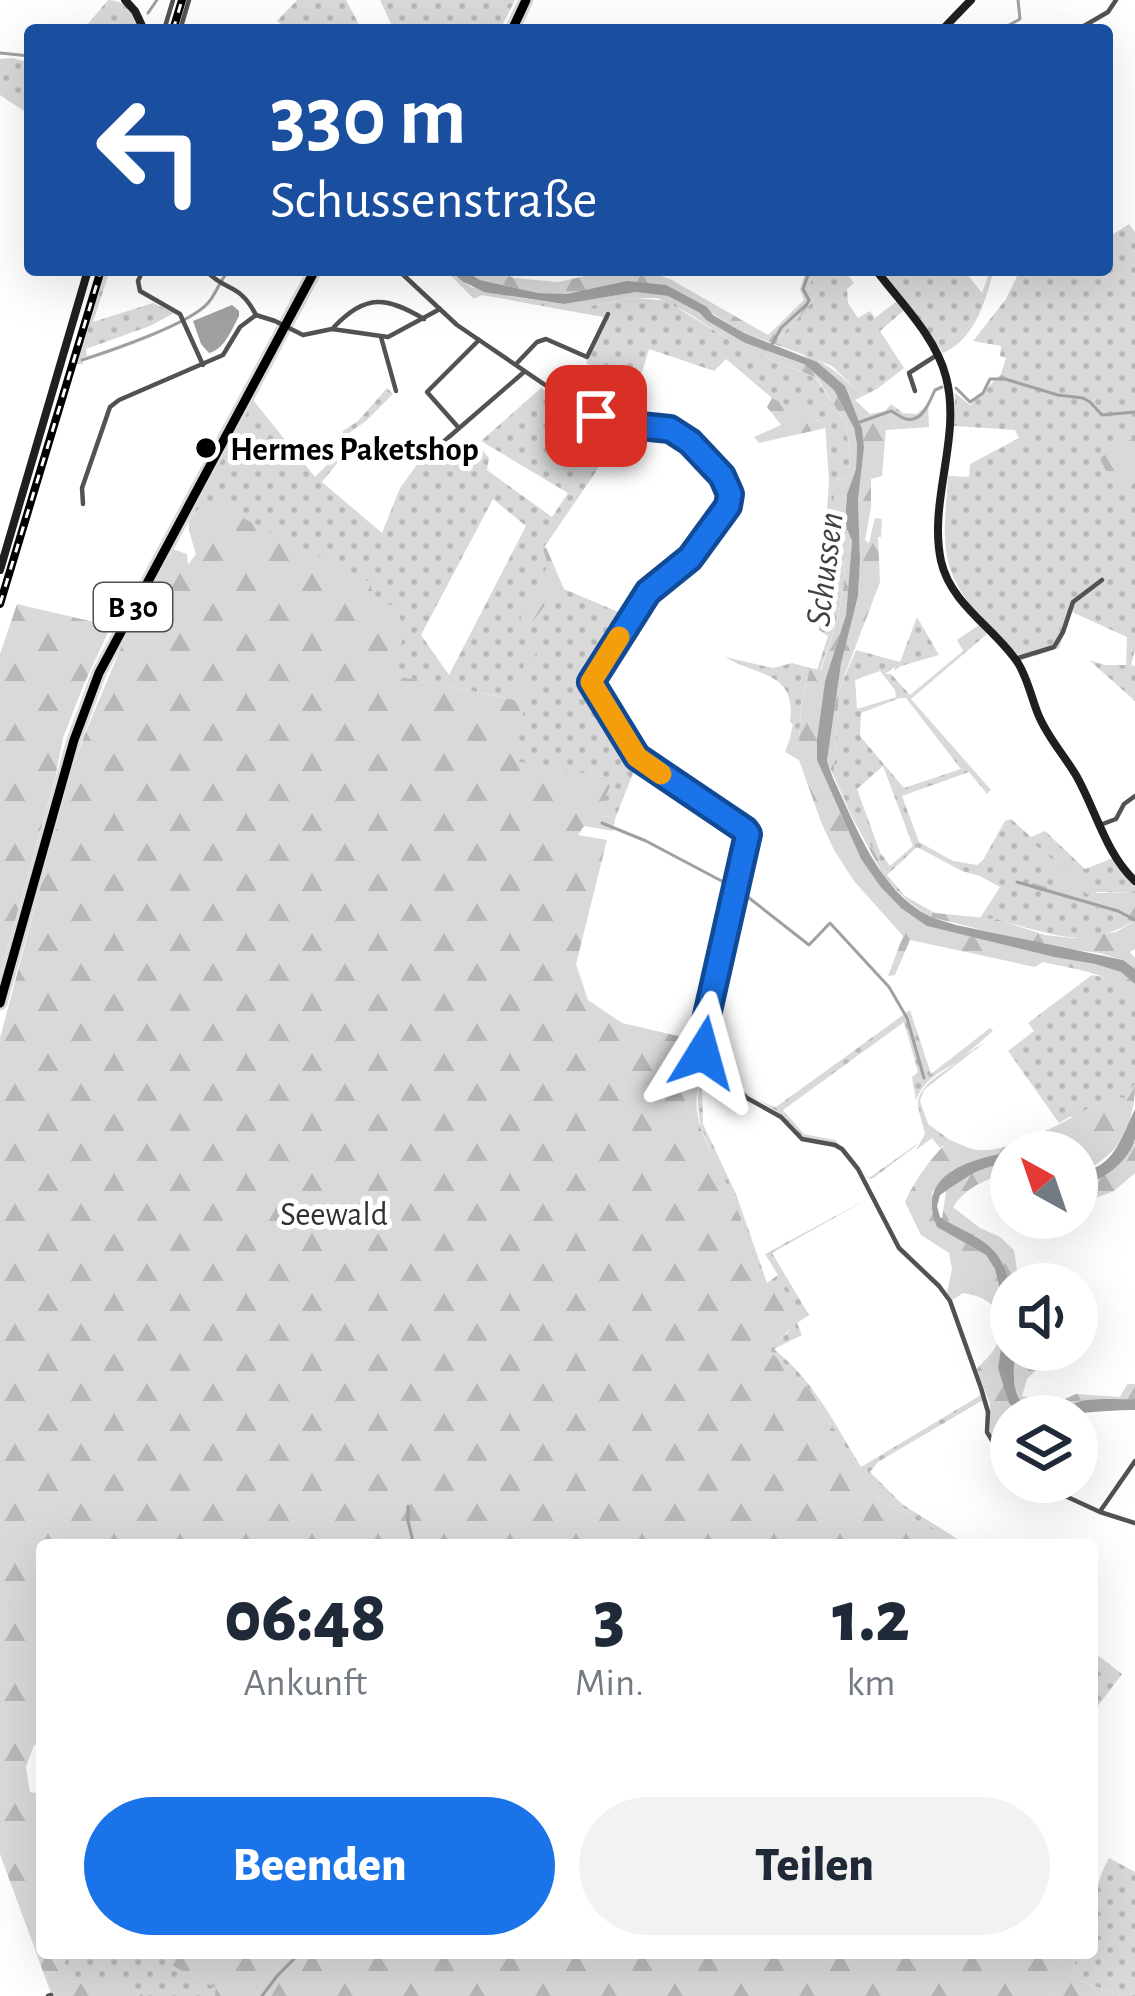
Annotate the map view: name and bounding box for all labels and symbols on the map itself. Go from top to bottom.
pin [545,365,647,467]
place label: Hermes Paketshop [230,434,479,467]
marker: Hermes Paketshop [193,435,219,461]
water label: Schussen [800,510,850,628]
road number: B 30 [94,583,172,631]
position arrow [640,990,766,1116]
north arrow [990,1131,1098,1239]
park label: Seewald [280,1199,388,1232]

